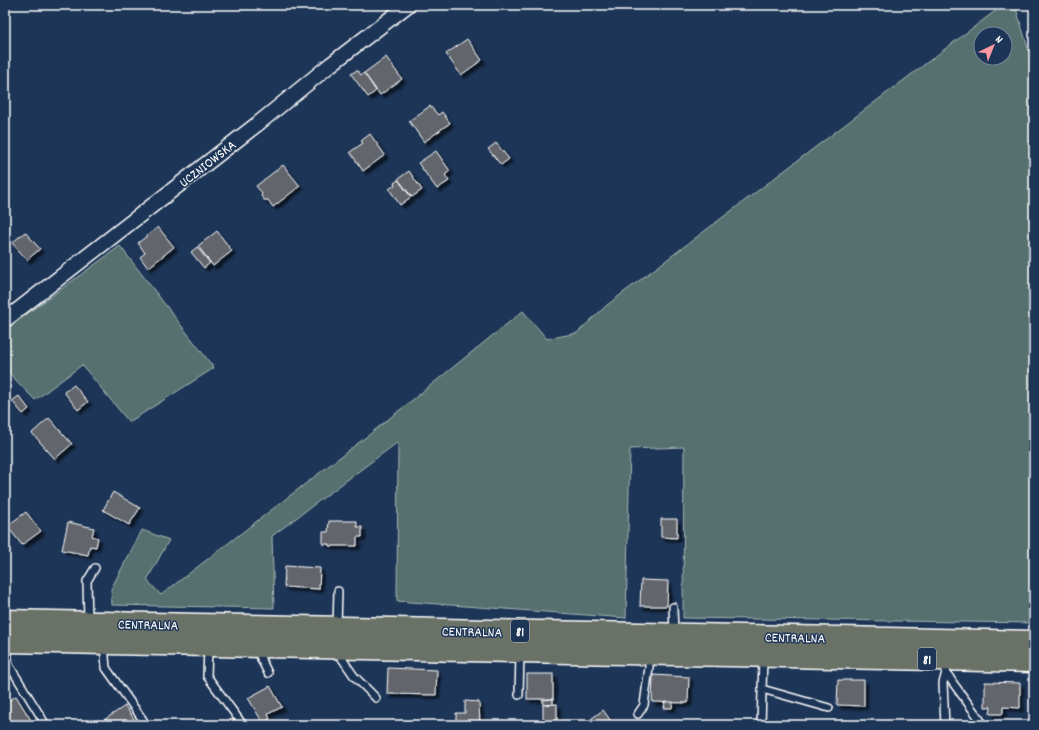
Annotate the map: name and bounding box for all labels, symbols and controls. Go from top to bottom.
north arrow [973,26,1013,66]
text: N [991,32,1006,48]
street label: UCZNIOWSKA [175,136,241,193]
street label: CENTRALNA [118,615,179,637]
road number: 81 [511,620,529,642]
street label: CENTRALNA [442,622,503,644]
street label: CENTRALNA [765,628,826,650]
road number: 81 [918,648,936,670]

